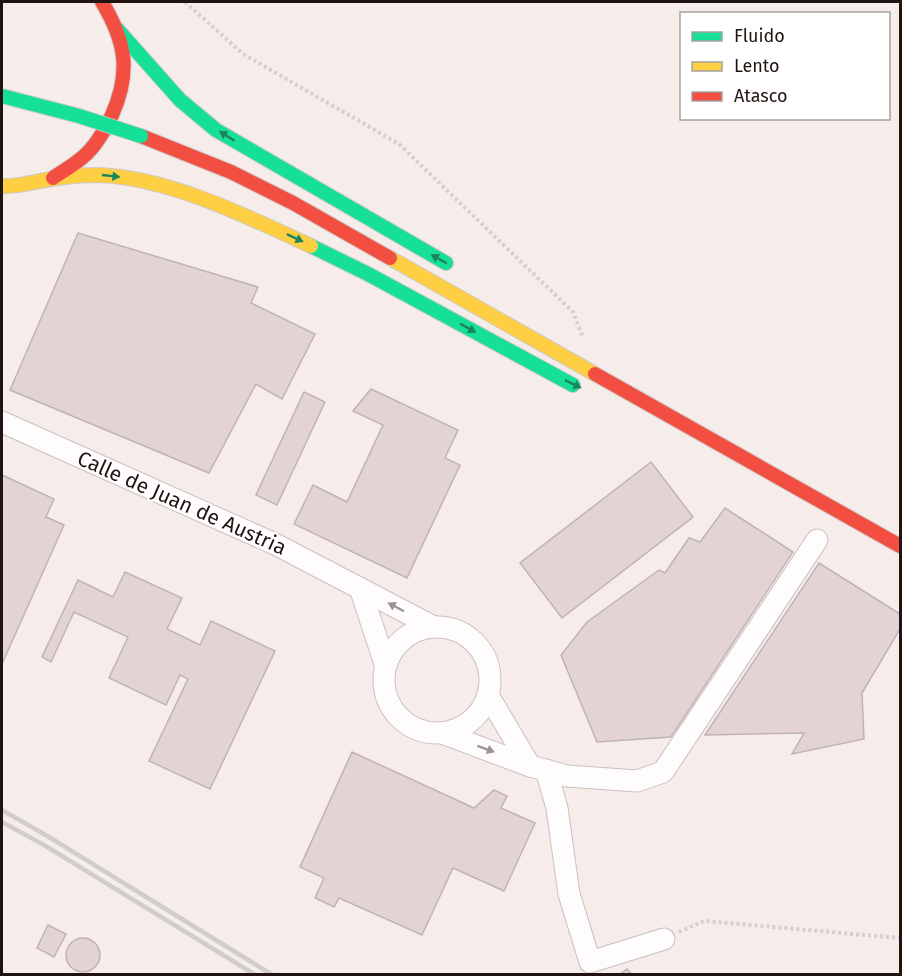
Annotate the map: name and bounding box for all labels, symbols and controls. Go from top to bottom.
legend [680,12,890,120]
text: Fluido [734,25,785,47]
text: Lento [734,55,780,77]
text: Atasco [734,85,787,107]
one-way arrow [219,131,235,142]
one-way arrow [102,171,121,181]
one-way arrow [287,233,305,243]
one-way arrow [430,254,447,264]
one-way arrow [460,323,477,333]
one-way arrow [565,380,582,389]
street label: Calle de Juan de Austria [73,445,291,561]
one-way arrow [387,602,404,612]
one-way arrow [477,745,495,755]

